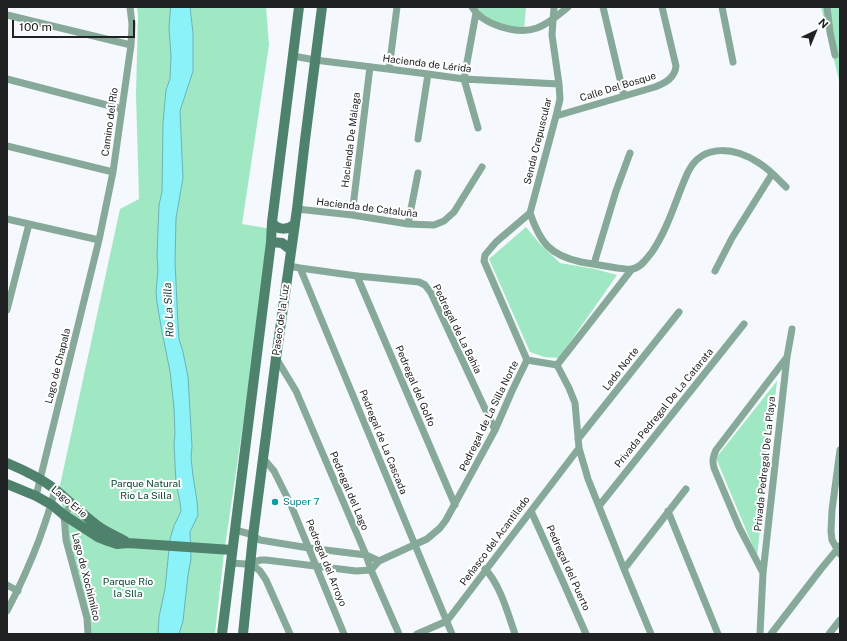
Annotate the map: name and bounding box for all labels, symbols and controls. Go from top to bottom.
scale bar [14,12,137,38]
north arrow [795,12,835,52]
text: N [816,16,831,31]
text: 100 m [19,20,52,34]
street label: Hacienda de Lérida [382,53,472,75]
street label: Calle Del Bosque [578,70,658,104]
street label: Camino del Río [99,87,121,157]
street label: Hacienda De Málaga [339,92,363,188]
street label: Senda Crepuscular [521,96,555,186]
street label: Hacienda de Cataluña [316,196,418,220]
water label: Río La Silla [161,282,177,338]
street label: Pedregal de La Bahía [430,282,484,376]
street label: Paseo de la Luz [270,284,292,356]
street label: Lago de Chapala [43,327,73,405]
street label: Pedregal del Golfo [392,344,438,428]
street label: Lado Norte [600,345,642,393]
street label: Privada Pedregal De La Catarata [612,346,716,470]
street label: Pedregal de La Silla Norte [457,359,521,473]
street label: Pedregal de La Cascada [356,388,410,496]
street label: Privada Pedregal De La Playa [752,396,778,532]
street label: Pedregal del Lago [327,450,371,532]
park label: Parque Natural Rio La Silla [111,478,181,502]
street label: Lago Erie [49,483,89,521]
street label: Peñasco del Acantilado [457,494,533,588]
place label: Super 7 [283,496,320,508]
marker: Super 7 [270,497,280,507]
street label: Pedregal del Arroyo [303,518,349,608]
street label: Pedregal del Puerto [544,523,592,613]
street label: Lago de Xochimilco [69,532,103,622]
park label: Parque Río la Slla [103,576,153,600]

